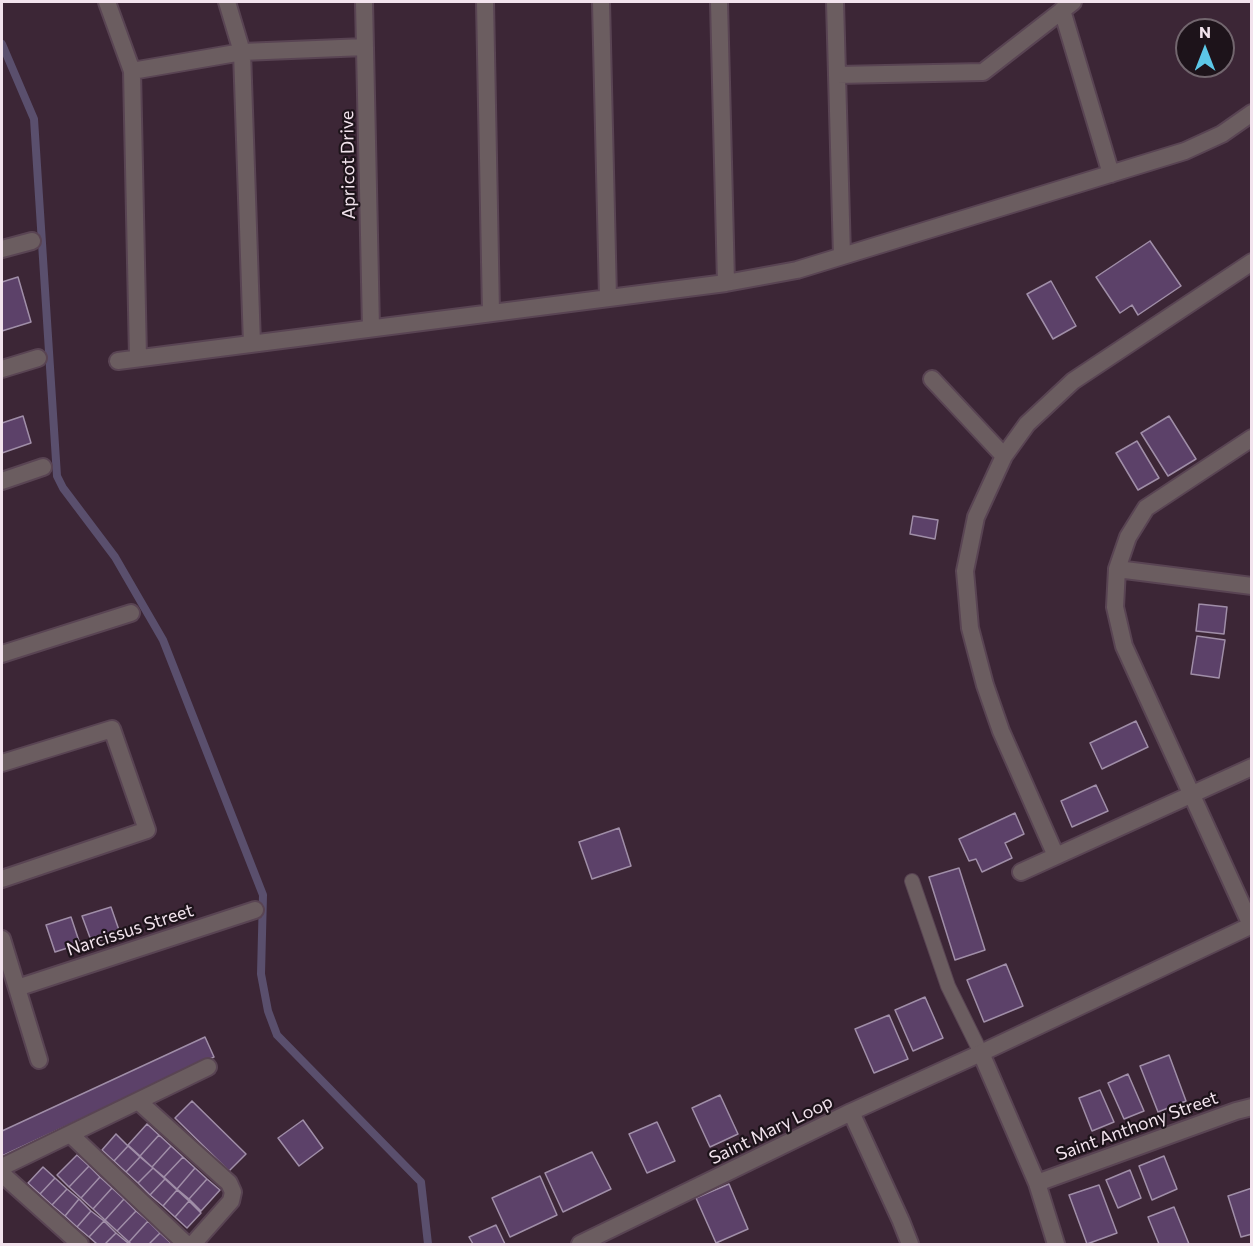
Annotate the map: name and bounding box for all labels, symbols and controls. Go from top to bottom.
north arrow [1175,18,1235,78]
text: N [1199,22,1211,41]
street label: Apricot Drive [336,110,360,220]
street label: Narcissus Street [64,899,196,961]
street label: Saint Anthony Street [1053,1087,1221,1165]
street label: Saint Mary Loop [706,1091,836,1169]

